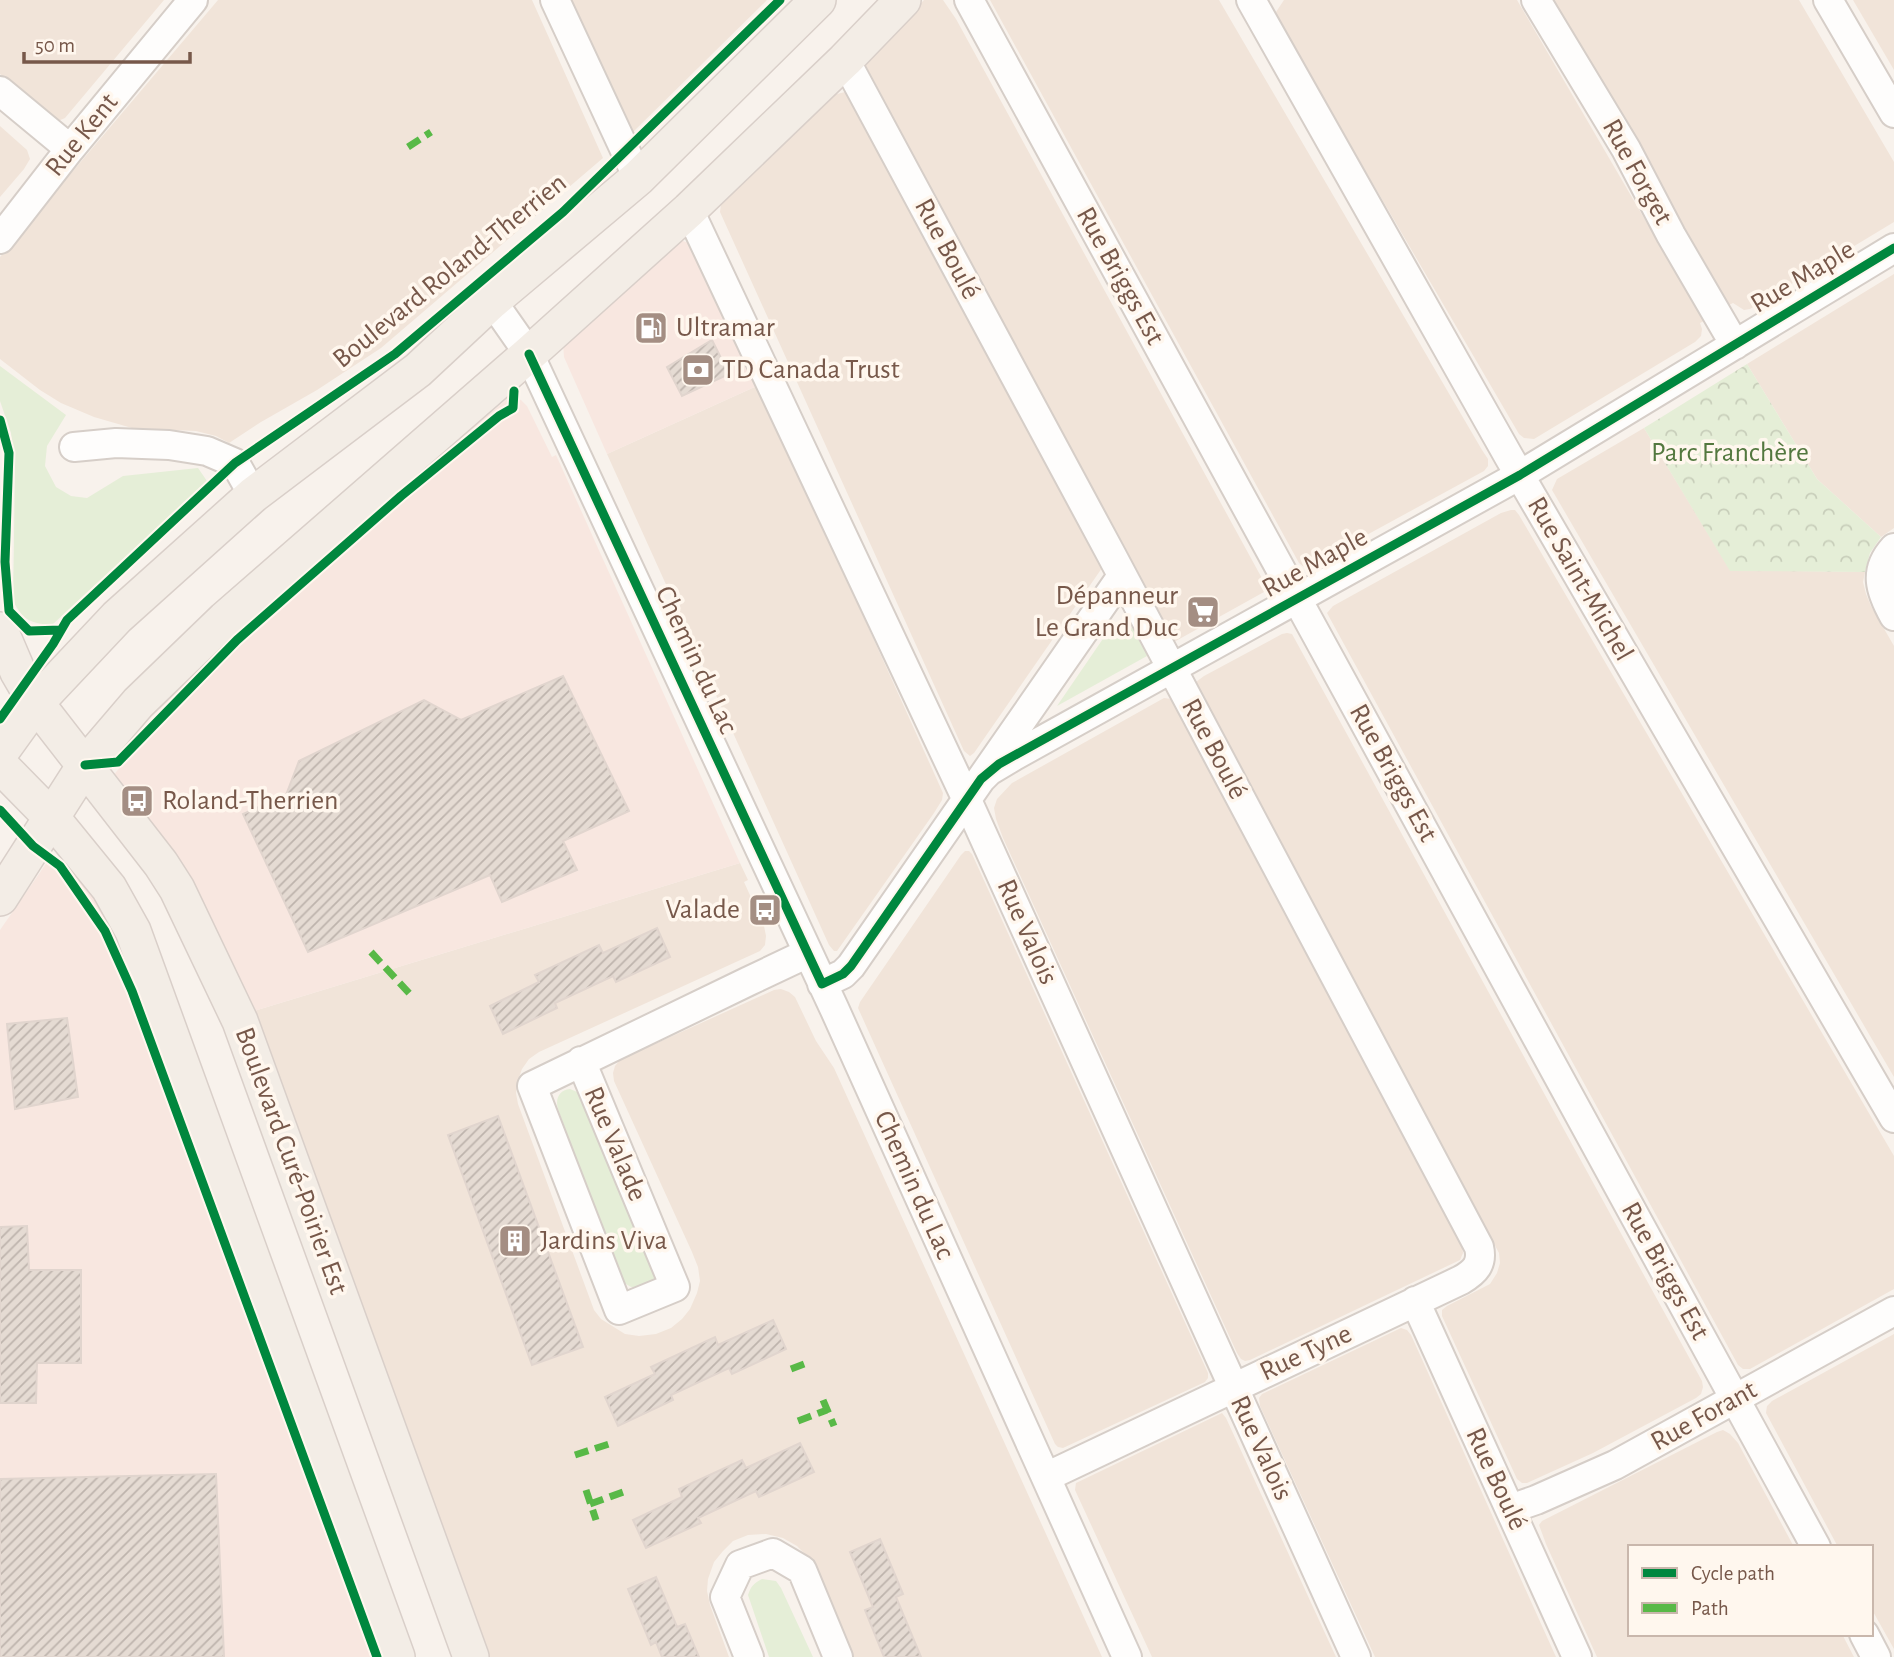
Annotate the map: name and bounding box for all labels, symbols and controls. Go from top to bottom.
scale bar [24,21,191,65]
text: 50 m [35,35,75,56]
street label: Rue Kent [40,88,124,182]
street label: Rue Forget [1597,115,1677,230]
street label: Boulevard Roland-Therrien [328,168,572,374]
street label: Rue Boulé [909,194,985,304]
street label: Rue Briggs Est [1071,203,1169,349]
street label: Rue Maple [1746,235,1860,319]
fuel station icon: Ultramar [632,309,670,347]
place label: Ultramar [676,314,775,342]
bank icon: TD Canada Trust [679,351,717,389]
place label: TD Canada Trust [722,356,900,384]
park label: Parc Franchère [1651,439,1809,467]
street label: Rue Saint-Michel [1522,492,1638,666]
street label: Rue Maple [1258,523,1372,603]
street label: Chemin du Lac [650,582,742,738]
place label: Dépanneur Le Grand Duc [1035,582,1178,642]
supermarket icon: Dépanneur Le Grand Duc [1184,593,1222,631]
street label: Rue Boulé [1176,694,1252,804]
street label: Rue Briggs Est [1344,700,1442,846]
bus stop icon: Roland-Therrien [118,782,156,820]
place label: Roland-Therrien [162,787,339,815]
street label: Rue Valois [991,875,1063,989]
bus stop icon: Valade [746,891,784,929]
place label: Valade [666,896,740,924]
street label: Boulevard Curé-Poirier Est [230,1024,352,1298]
street label: Rue Valade [578,1083,652,1205]
street label: Chemin du Lac [869,1107,959,1264]
street label: Rue Briggs Est [1616,1198,1714,1344]
building icon: Jardins Viva [496,1222,534,1260]
place label: Jardins Viva [540,1227,667,1255]
street label: Rue Tyne [1256,1320,1356,1386]
street label: Rue Forant [1646,1376,1762,1456]
street label: Rue Valois [1225,1391,1297,1505]
street label: Rue Boulé [1460,1424,1532,1534]
legend [1628,1545,1873,1636]
text: Cycle path [1691,1563,1775,1584]
text: Path [1691,1598,1729,1619]

